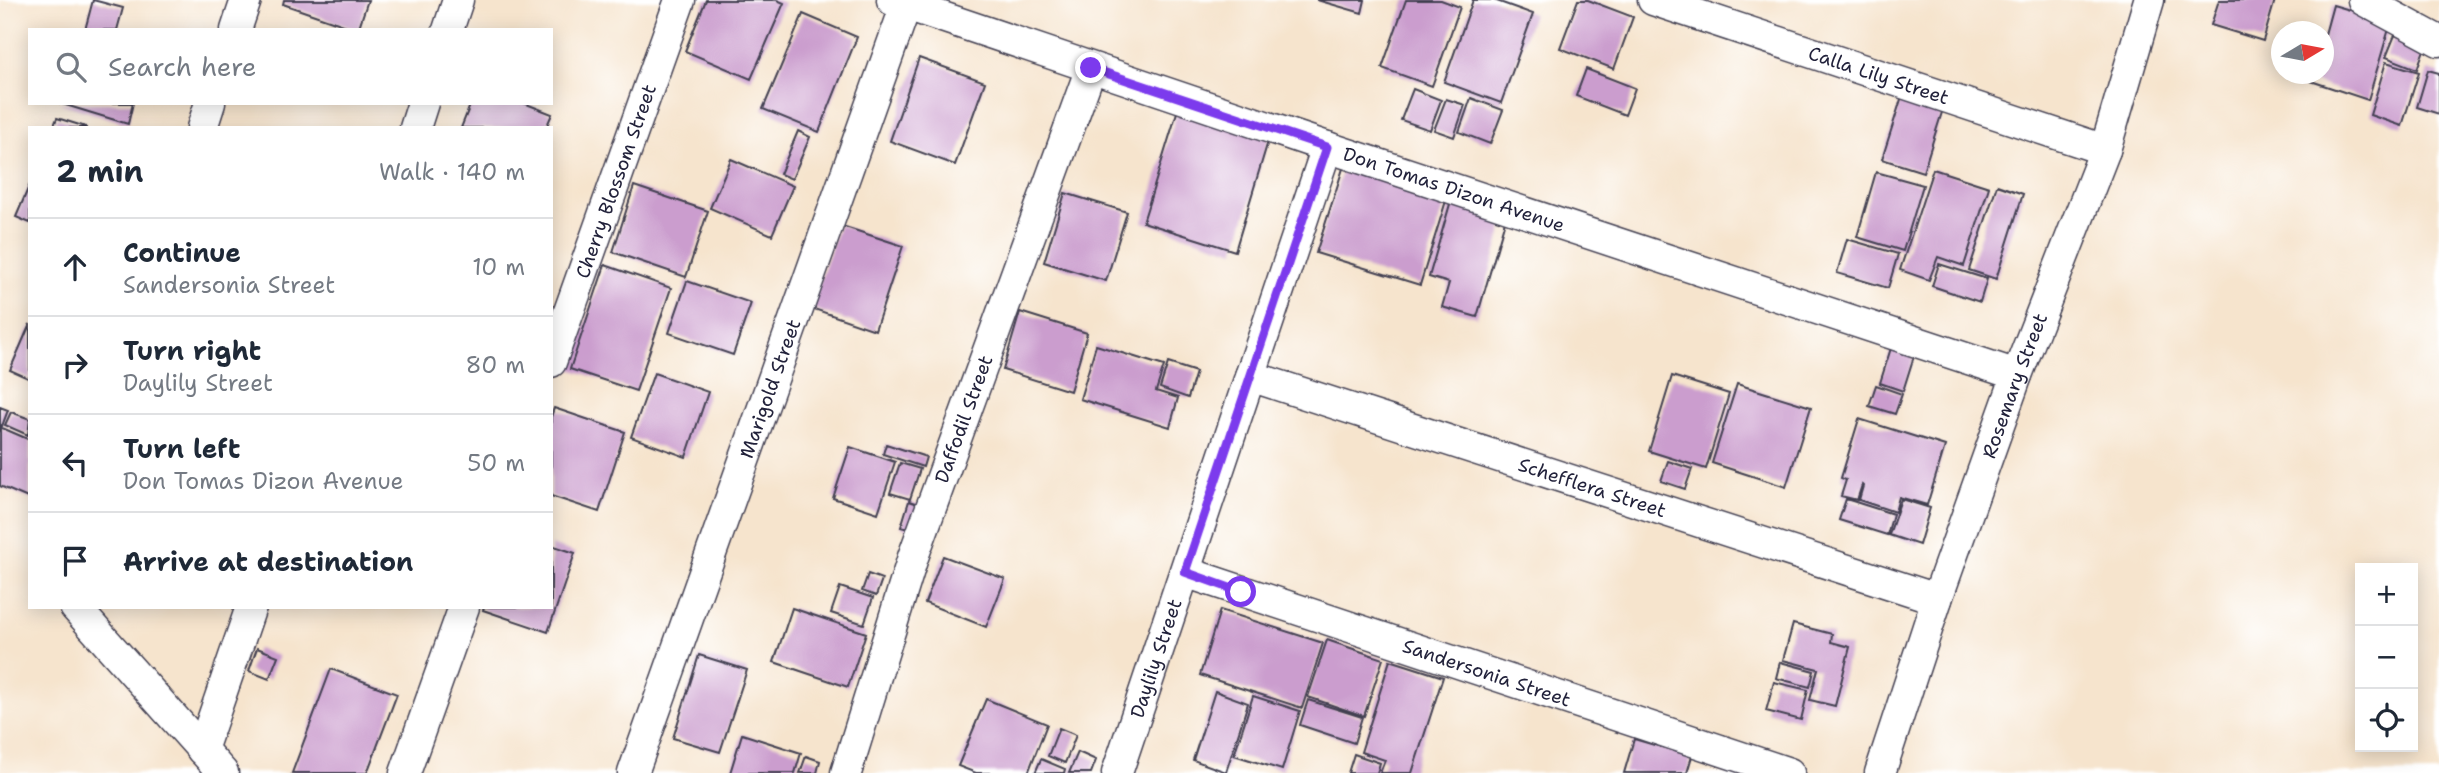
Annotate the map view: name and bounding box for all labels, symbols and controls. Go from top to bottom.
north arrow [2271,21,2334,84]
search box [28,28,553,105]
street label: Calla Lily Street [1805,40,1952,110]
icon: search [52,48,90,86]
text: Search here [108,49,257,84]
route end [1075,52,1106,83]
street label: Cherry Blossom Street [569,81,662,282]
street label: Don Tomas Dizon Avenue [1340,141,1568,237]
text: 2 min [56,151,143,192]
text: Walk · 140 m [379,157,525,187]
text: Continue [123,235,241,270]
icon: ahead [56,248,94,286]
text: 10 m [472,252,525,282]
text: Sandersonia Street [123,270,335,300]
street label: Rosemary Street [1976,309,2053,462]
street label: Marigold Street [733,316,806,462]
text: Turn right [123,333,261,368]
icon: right [56,346,94,384]
text: 80 m [466,350,525,380]
street label: Daffodil Street [929,352,998,486]
text: Daylily Street [123,368,273,398]
text: Turn left [123,431,240,466]
icon: left [56,444,94,482]
text: 50 m [467,448,525,478]
street label: Schefflera Street [1515,452,1669,523]
text: Don Tomas Dizon Avenue [123,466,404,496]
icon: arrive [56,542,94,580]
text: Arrive at destination [123,544,413,579]
map controls [2355,563,2418,752]
button: + [2355,563,2418,626]
route start [1225,576,1256,607]
street label: Daylily Street [1124,596,1187,721]
button: − [2355,626,2418,689]
street label: Sandersonia Street [1399,633,1574,712]
button: locate [2355,689,2418,752]

